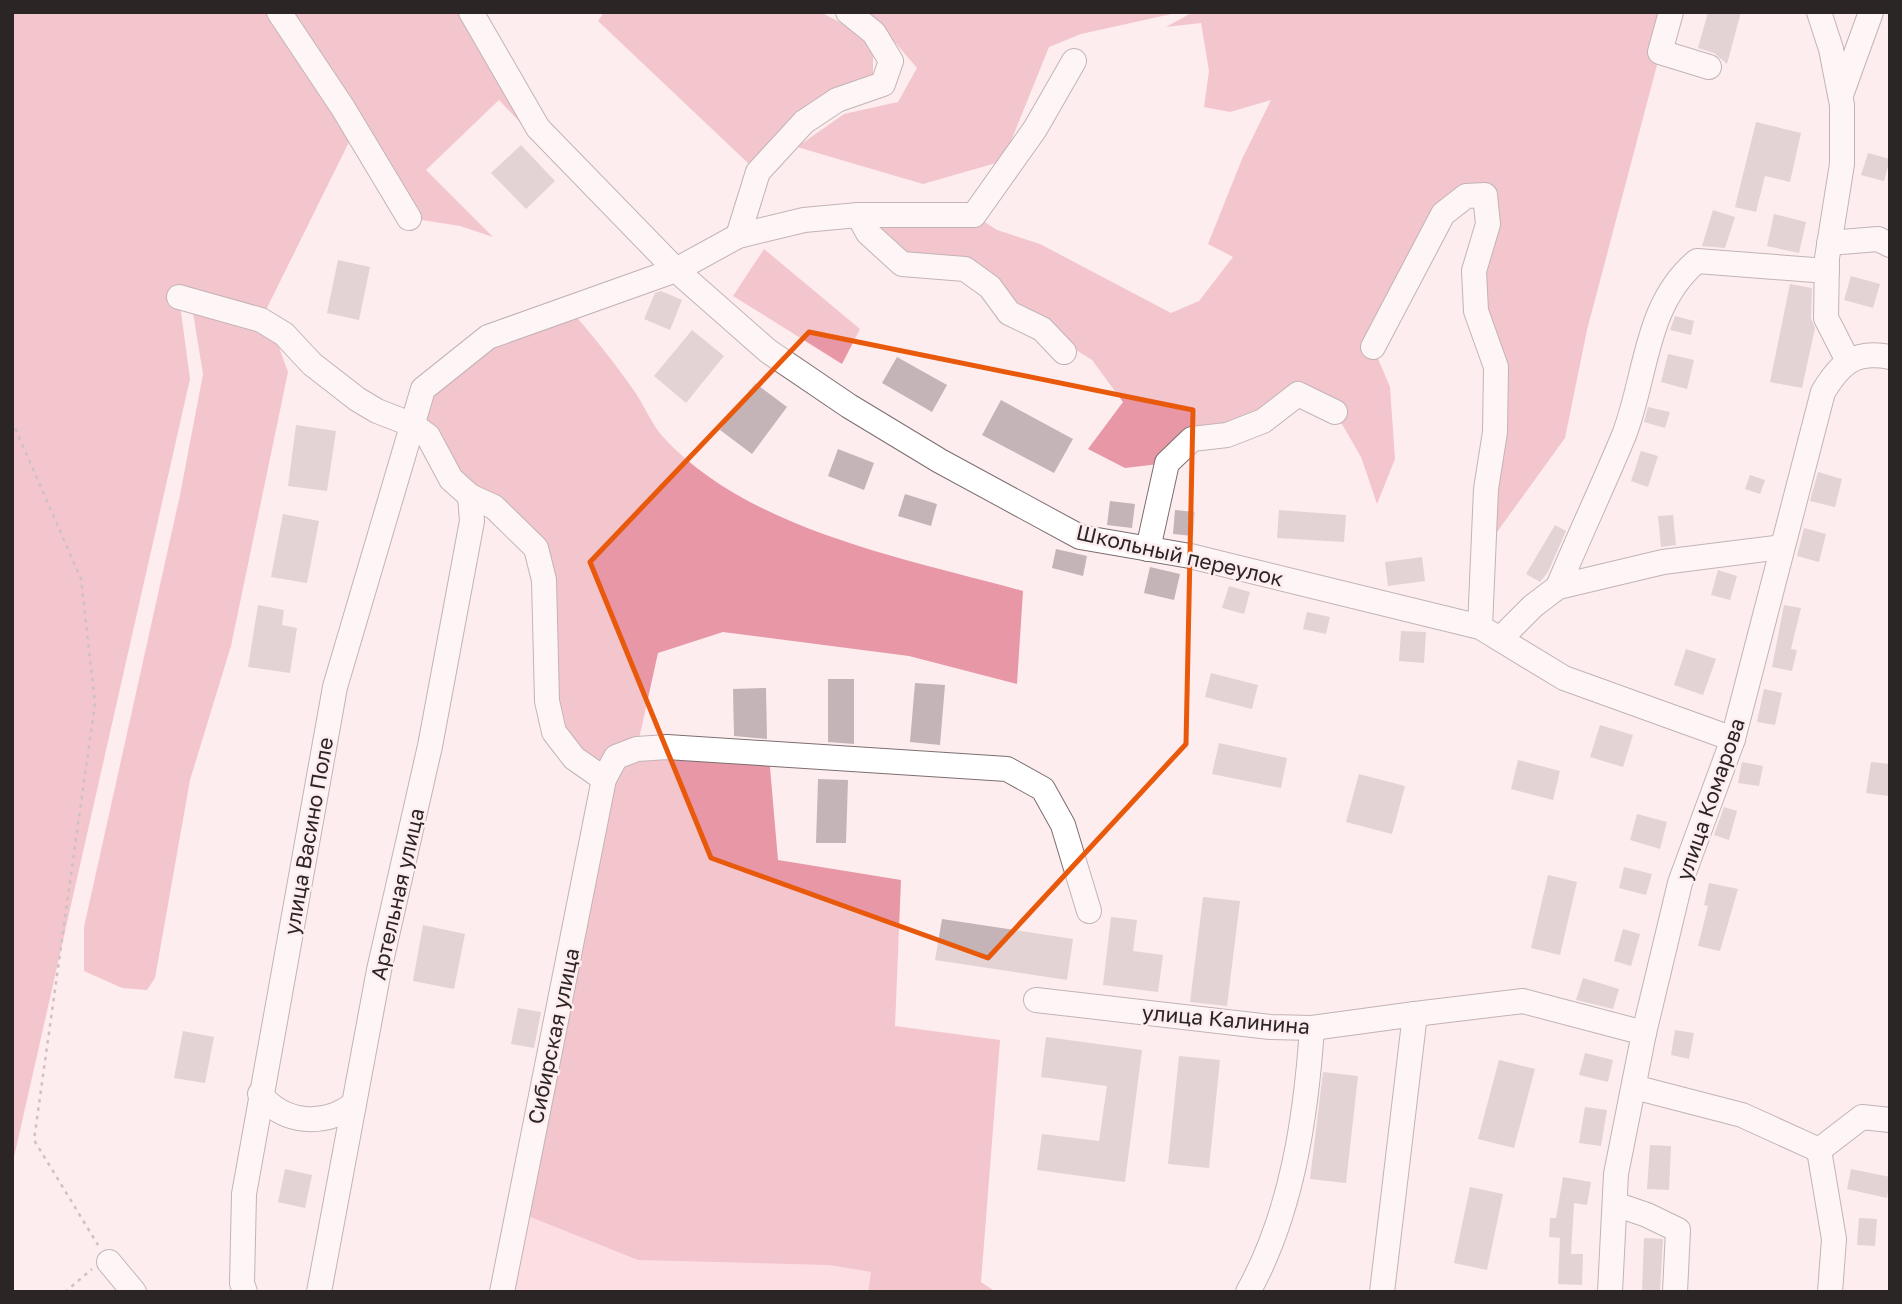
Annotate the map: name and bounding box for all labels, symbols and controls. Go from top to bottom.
street label: Школьный переулок [1074,519,1286,591]
street label: улица Комарова [1670,714,1750,884]
street label: улица Васино Поле [278,735,338,937]
street label: Артельная улица [365,806,429,982]
street label: Сибирская улица [522,946,584,1126]
street label: улица Калинина [1141,999,1311,1039]

